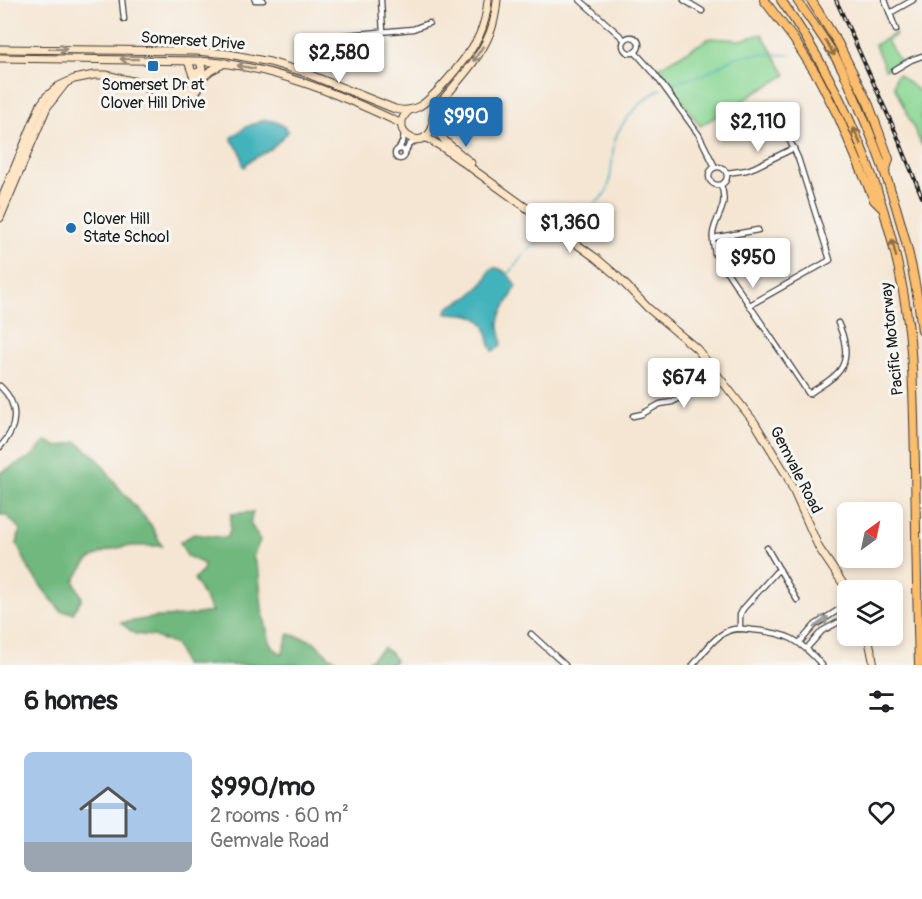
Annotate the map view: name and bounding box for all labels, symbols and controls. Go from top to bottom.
street label: Somerset Drive [140,27,246,55]
pin: $2,580 [290,33,388,84]
one-way arrow [824,39,836,56]
text: $2,580 [308,40,370,65]
one-way arrow [48,43,68,55]
one-way arrow [471,46,484,63]
one-way arrow [120,54,140,65]
marker: Somerset Dr at Clover Hill Drive [146,59,160,73]
one-way arrow [237,61,256,72]
place label: Somerset Dr at Clover Hill Drive [101,75,205,113]
pin: $990 [430,97,502,148]
pin: $2,110 [709,102,807,153]
text: $990 [443,104,489,129]
text: $2,110 [730,109,786,134]
one-way arrow [851,128,862,146]
pin: $1,360 [521,203,619,254]
place label: Clover Hill State School [83,209,170,247]
text: $1,360 [540,210,600,235]
marker: Clover Hill State School [64,221,78,235]
pin: $950 [717,238,789,289]
one-way arrow [887,239,899,258]
text: $950 [730,245,776,270]
street label: Pacific Motorway [876,281,908,396]
pin: $674 [648,358,720,409]
text: $674 [662,365,706,390]
street label: Gemvale Road [765,423,827,517]
north arrow [837,502,903,568]
map controls [837,502,903,646]
button: layers [837,580,903,646]
one-way arrow [813,615,829,628]
text: 6 homes [24,685,118,717]
icon: filters [865,685,898,718]
text: $990/mo [210,771,315,803]
icon: home [72,776,144,848]
icon: heart [865,796,898,829]
text: 2 rooms · 60 m² [210,803,349,828]
text: Gemvale Road [210,828,329,853]

